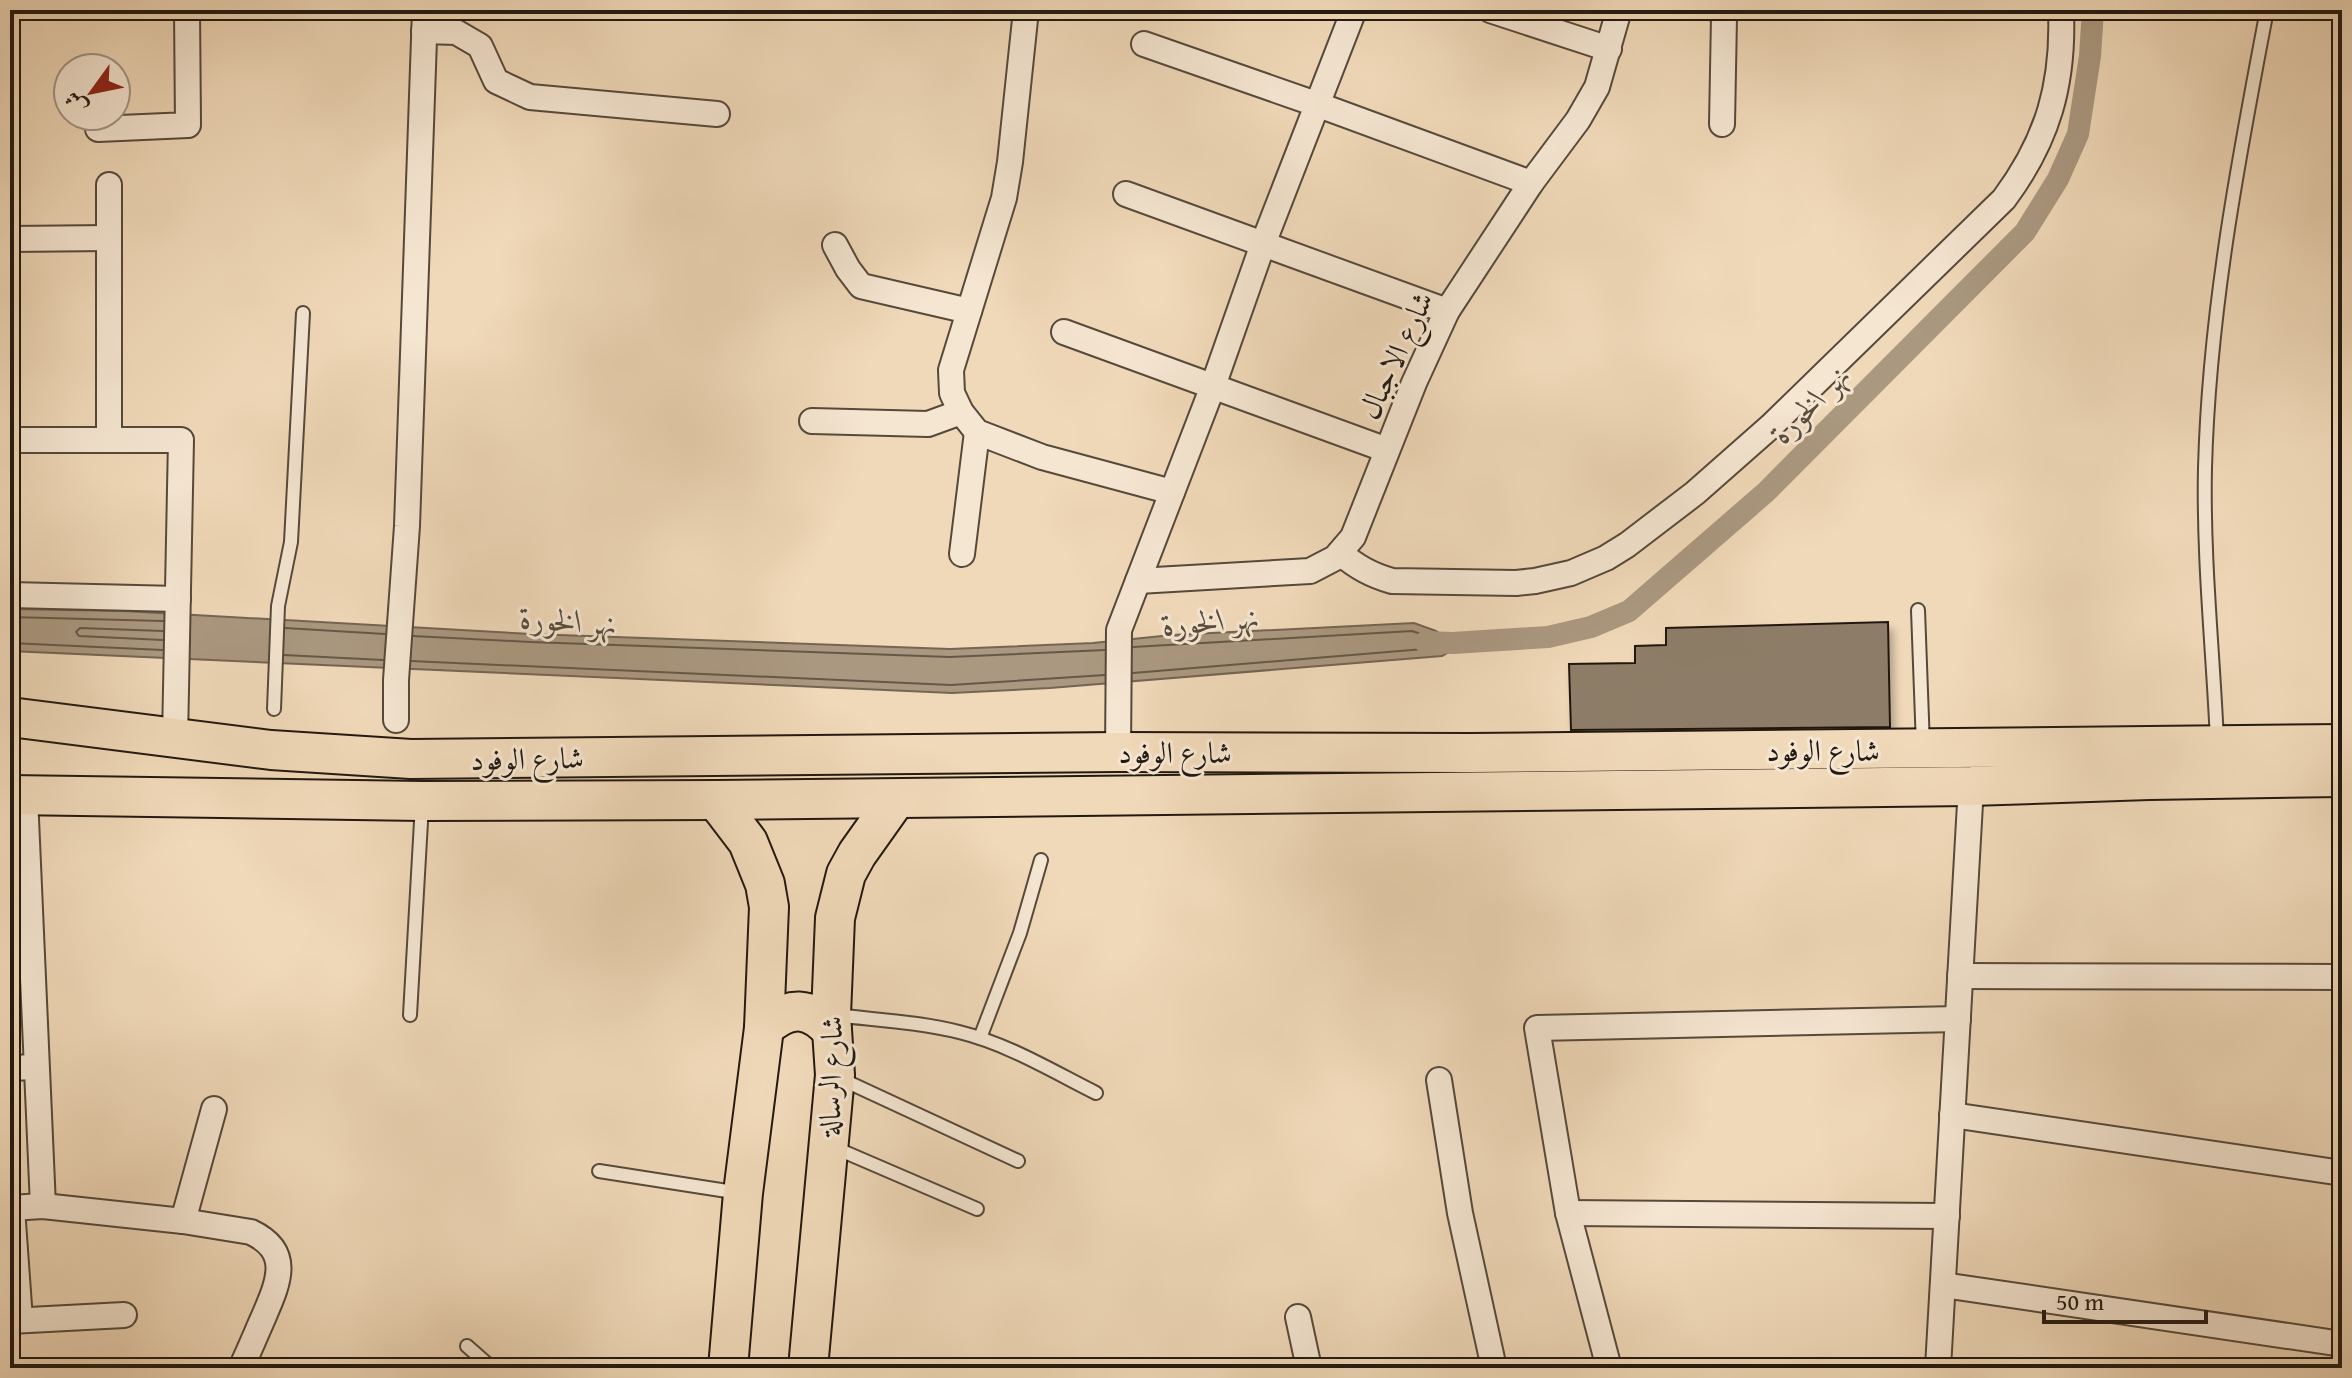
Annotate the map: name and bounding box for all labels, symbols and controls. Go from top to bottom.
north arrow [52,52,132,132]
text: ش [56,85,95,121]
street label: شارع الاجبال [1346,284,1447,428]
water label: نهر الخورة [1758,352,1861,455]
water label: نهر الخورة [1159,592,1261,648]
water label: نهر الخورة [517,593,619,647]
street label: شارع الوفود [1766,728,1880,776]
street label: شارع الوفود [1118,730,1232,778]
street label: شارع الوفود [470,735,584,785]
street label: شارع الرسالة [807,1015,857,1139]
scale bar [2044,1274,2206,1324]
text: 50 m [2056,1284,2104,1319]

